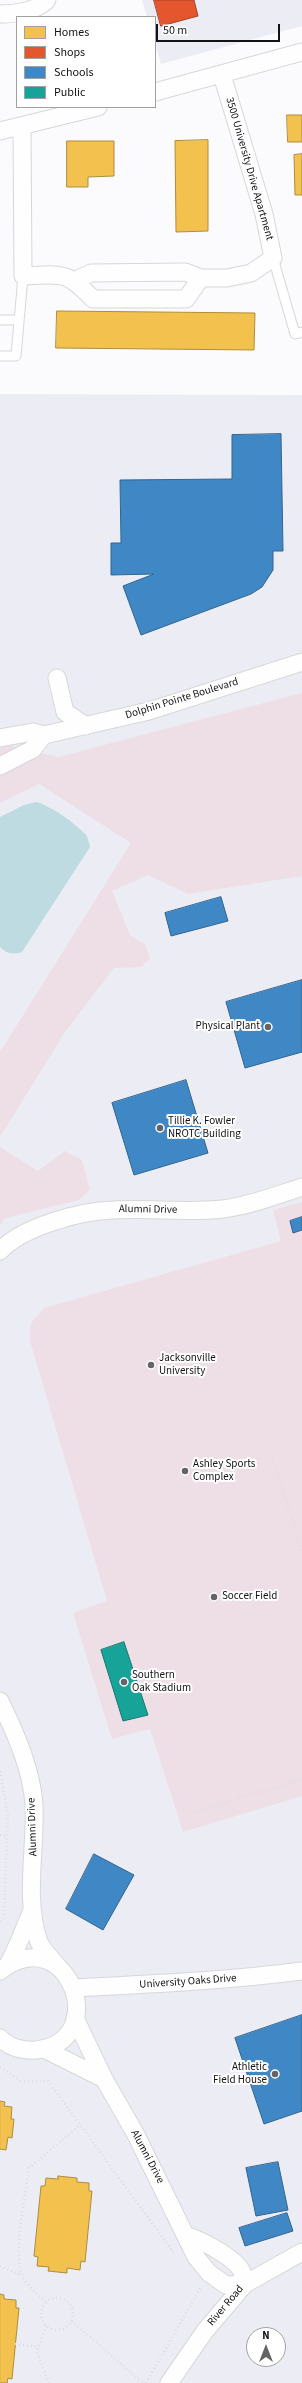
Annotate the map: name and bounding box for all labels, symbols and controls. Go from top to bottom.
legend [16,16,156,108]
scale bar [158,16,282,42]
text: 50 m [163,22,187,39]
text: Homes [54,24,89,41]
text: Shops [54,44,85,61]
text: Schools [54,64,94,81]
text: Public [54,84,85,101]
street label: 3500 University Drive Apartment [222,96,276,242]
street label: Dolphin Pointe Boulevard [124,676,240,722]
place label: Physical Plant [196,1020,260,1034]
marker: Physical Plant [263,1022,273,1032]
place label: Tillie K. Fowler NROTC Building [168,1115,241,1141]
marker: Tillie K. Fowler NROTC Building [155,1123,165,1133]
street label: Alumni Drive [119,1203,177,1217]
place label: Jacksonville University [159,1352,216,1378]
marker: Jacksonville University [146,1360,156,1370]
place label: Ashley Sports Complex [193,1458,255,1484]
marker: Ashley Sports Complex [180,1466,190,1476]
place label: Soccer Field [222,1590,277,1604]
marker: Soccer Field [209,1592,219,1602]
place label: Southern Oak Stadium [132,1669,191,1695]
marker: Southern Oak Stadium [119,1677,129,1687]
street label: Alumni Drive [25,1797,41,1857]
street label: University Oaks Drive [139,1972,237,1992]
place label: Athletic Field House [213,2061,267,2087]
marker: Athletic Field House [270,2069,280,2079]
street label: Alumni Drive [127,2128,167,2186]
street label: River Road [205,2283,247,2329]
north arrow [246,2327,286,2367]
text: N [262,2328,270,2343]

